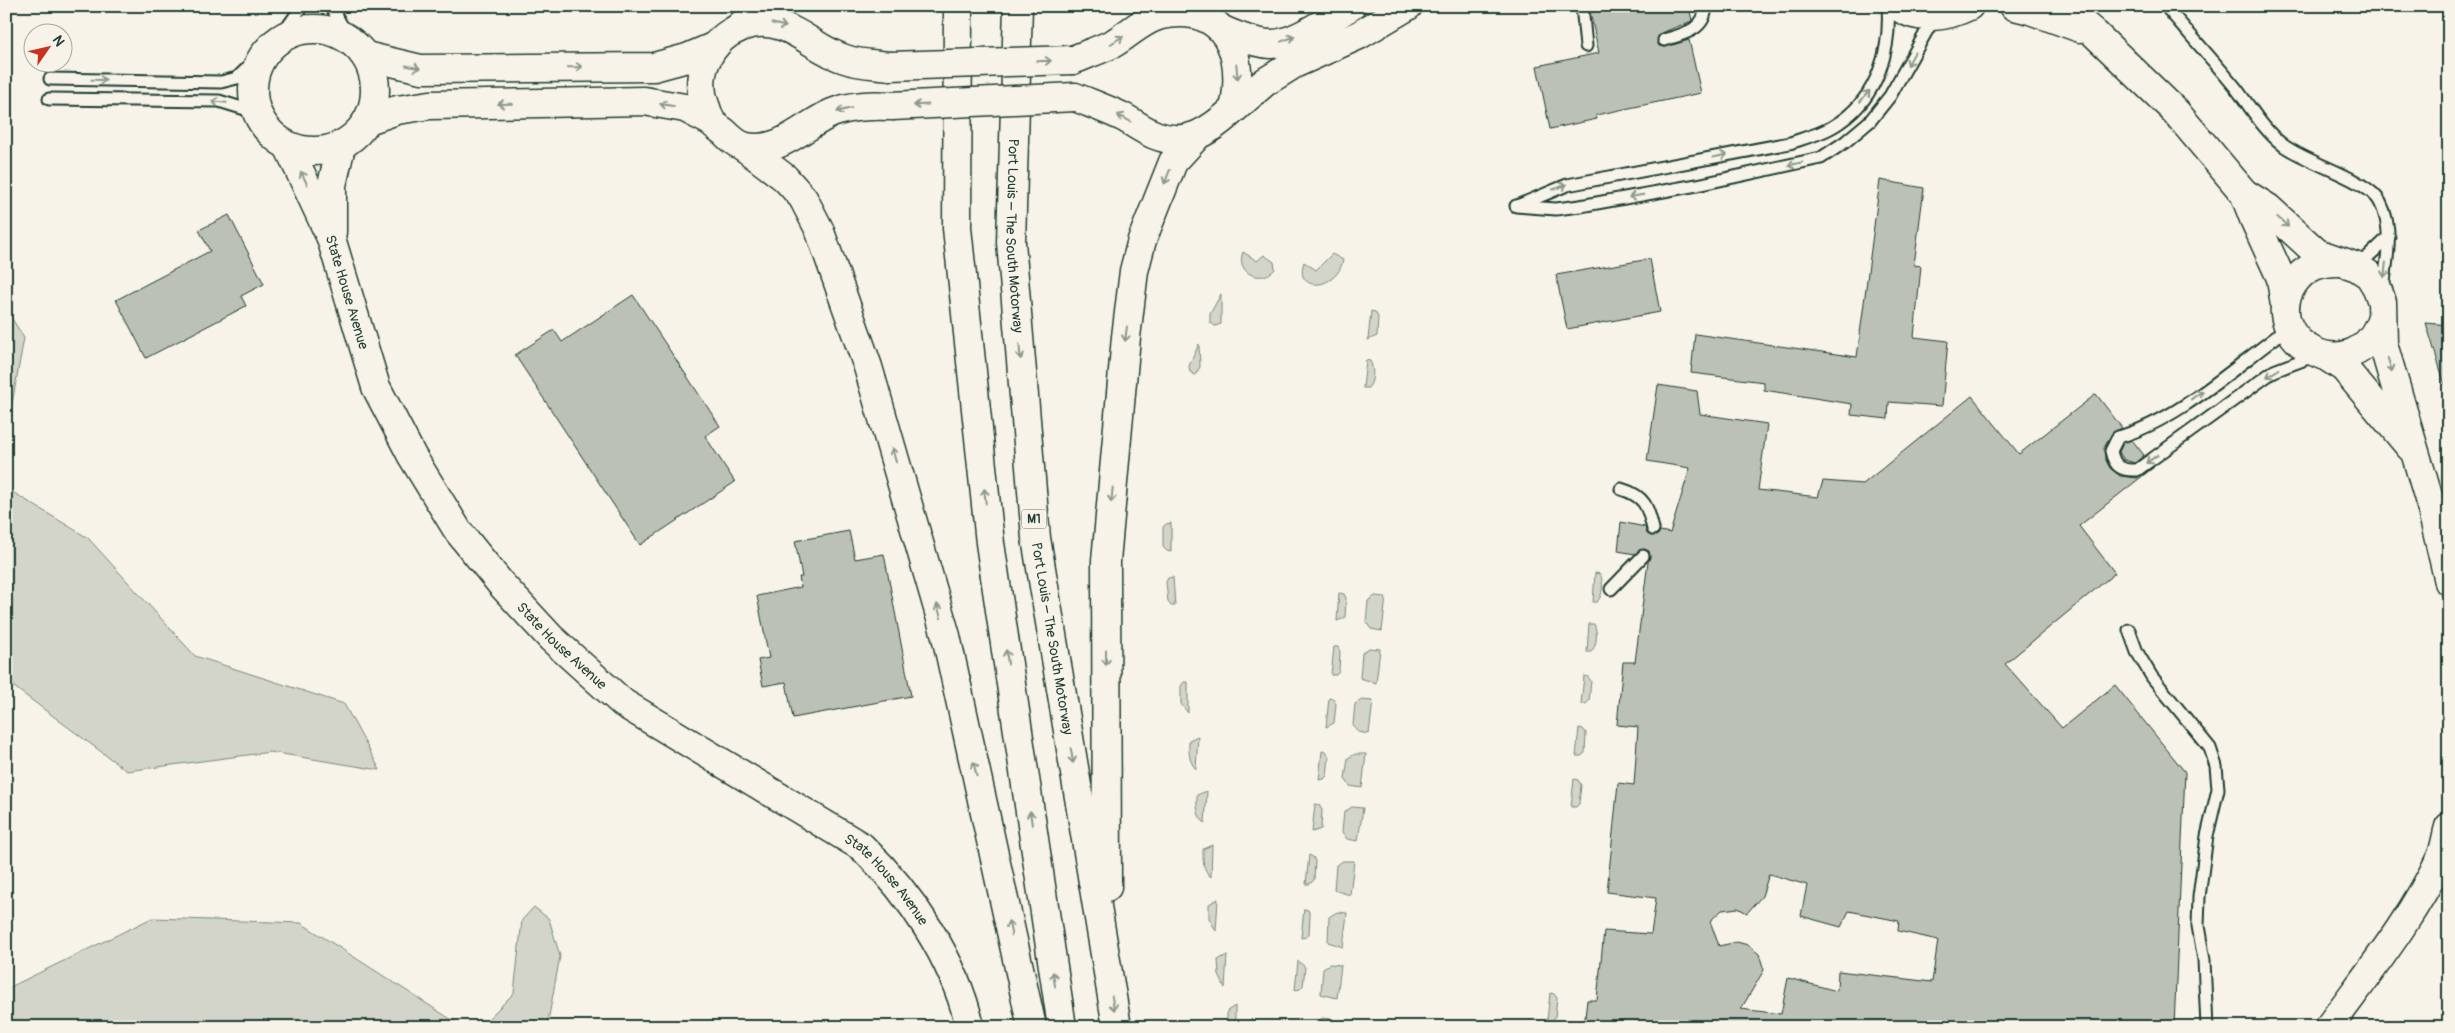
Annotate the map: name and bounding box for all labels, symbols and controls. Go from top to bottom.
one-way arrow [770,21,786,30]
north arrow [22,22,72,72]
text: N [49,32,68,50]
one-way arrow [1280,34,1295,43]
one-way arrow [1110,35,1124,45]
one-way arrow [1905,51,1915,66]
one-way arrow [1035,56,1051,66]
one-way arrow [405,63,421,73]
one-way arrow [567,63,583,72]
one-way arrow [1232,64,1242,80]
one-way arrow [90,75,107,85]
one-way arrow [1860,90,1871,103]
one-way arrow [211,97,227,107]
one-way arrow [497,99,514,109]
one-way arrow [659,99,675,109]
one-way arrow [914,100,930,109]
one-way arrow [836,106,852,115]
one-way arrow [1117,113,1132,122]
street label: Port Louis – The South Motorway [1002,138,1027,334]
one-way arrow [1711,151,1727,160]
one-way arrow [1788,160,1804,169]
one-way arrow [1162,169,1171,184]
one-way arrow [299,171,308,186]
one-way arrow [1552,182,1567,191]
one-way arrow [1628,192,1644,202]
one-way arrow [2276,216,2289,227]
street label: State House Avenue [322,233,372,351]
one-way arrow [2380,261,2390,277]
one-way arrow [1121,325,1131,341]
one-way arrow [1016,344,1025,360]
one-way arrow [2385,356,2395,372]
one-way arrow [2266,368,2280,378]
one-way arrow [2190,390,2204,400]
one-way arrow [888,447,898,463]
one-way arrow [2145,454,2159,464]
one-way arrow [1107,487,1117,503]
one-way arrow [980,488,990,504]
road number: M1 [1022,509,1046,528]
street label: Port Louis – The South Motorway [1028,541,1076,736]
street label: State House Avenue [513,599,610,693]
one-way arrow [934,603,943,619]
one-way arrow [1002,649,1012,665]
one-way arrow [1101,649,1111,665]
one-way arrow [1067,748,1077,764]
one-way arrow [970,762,979,778]
one-way arrow [1025,810,1035,826]
street label: State House Avenue [841,830,932,928]
one-way arrow [1005,920,1014,936]
one-way arrow [1049,971,1059,987]
one-way arrow [1109,994,1119,1010]

